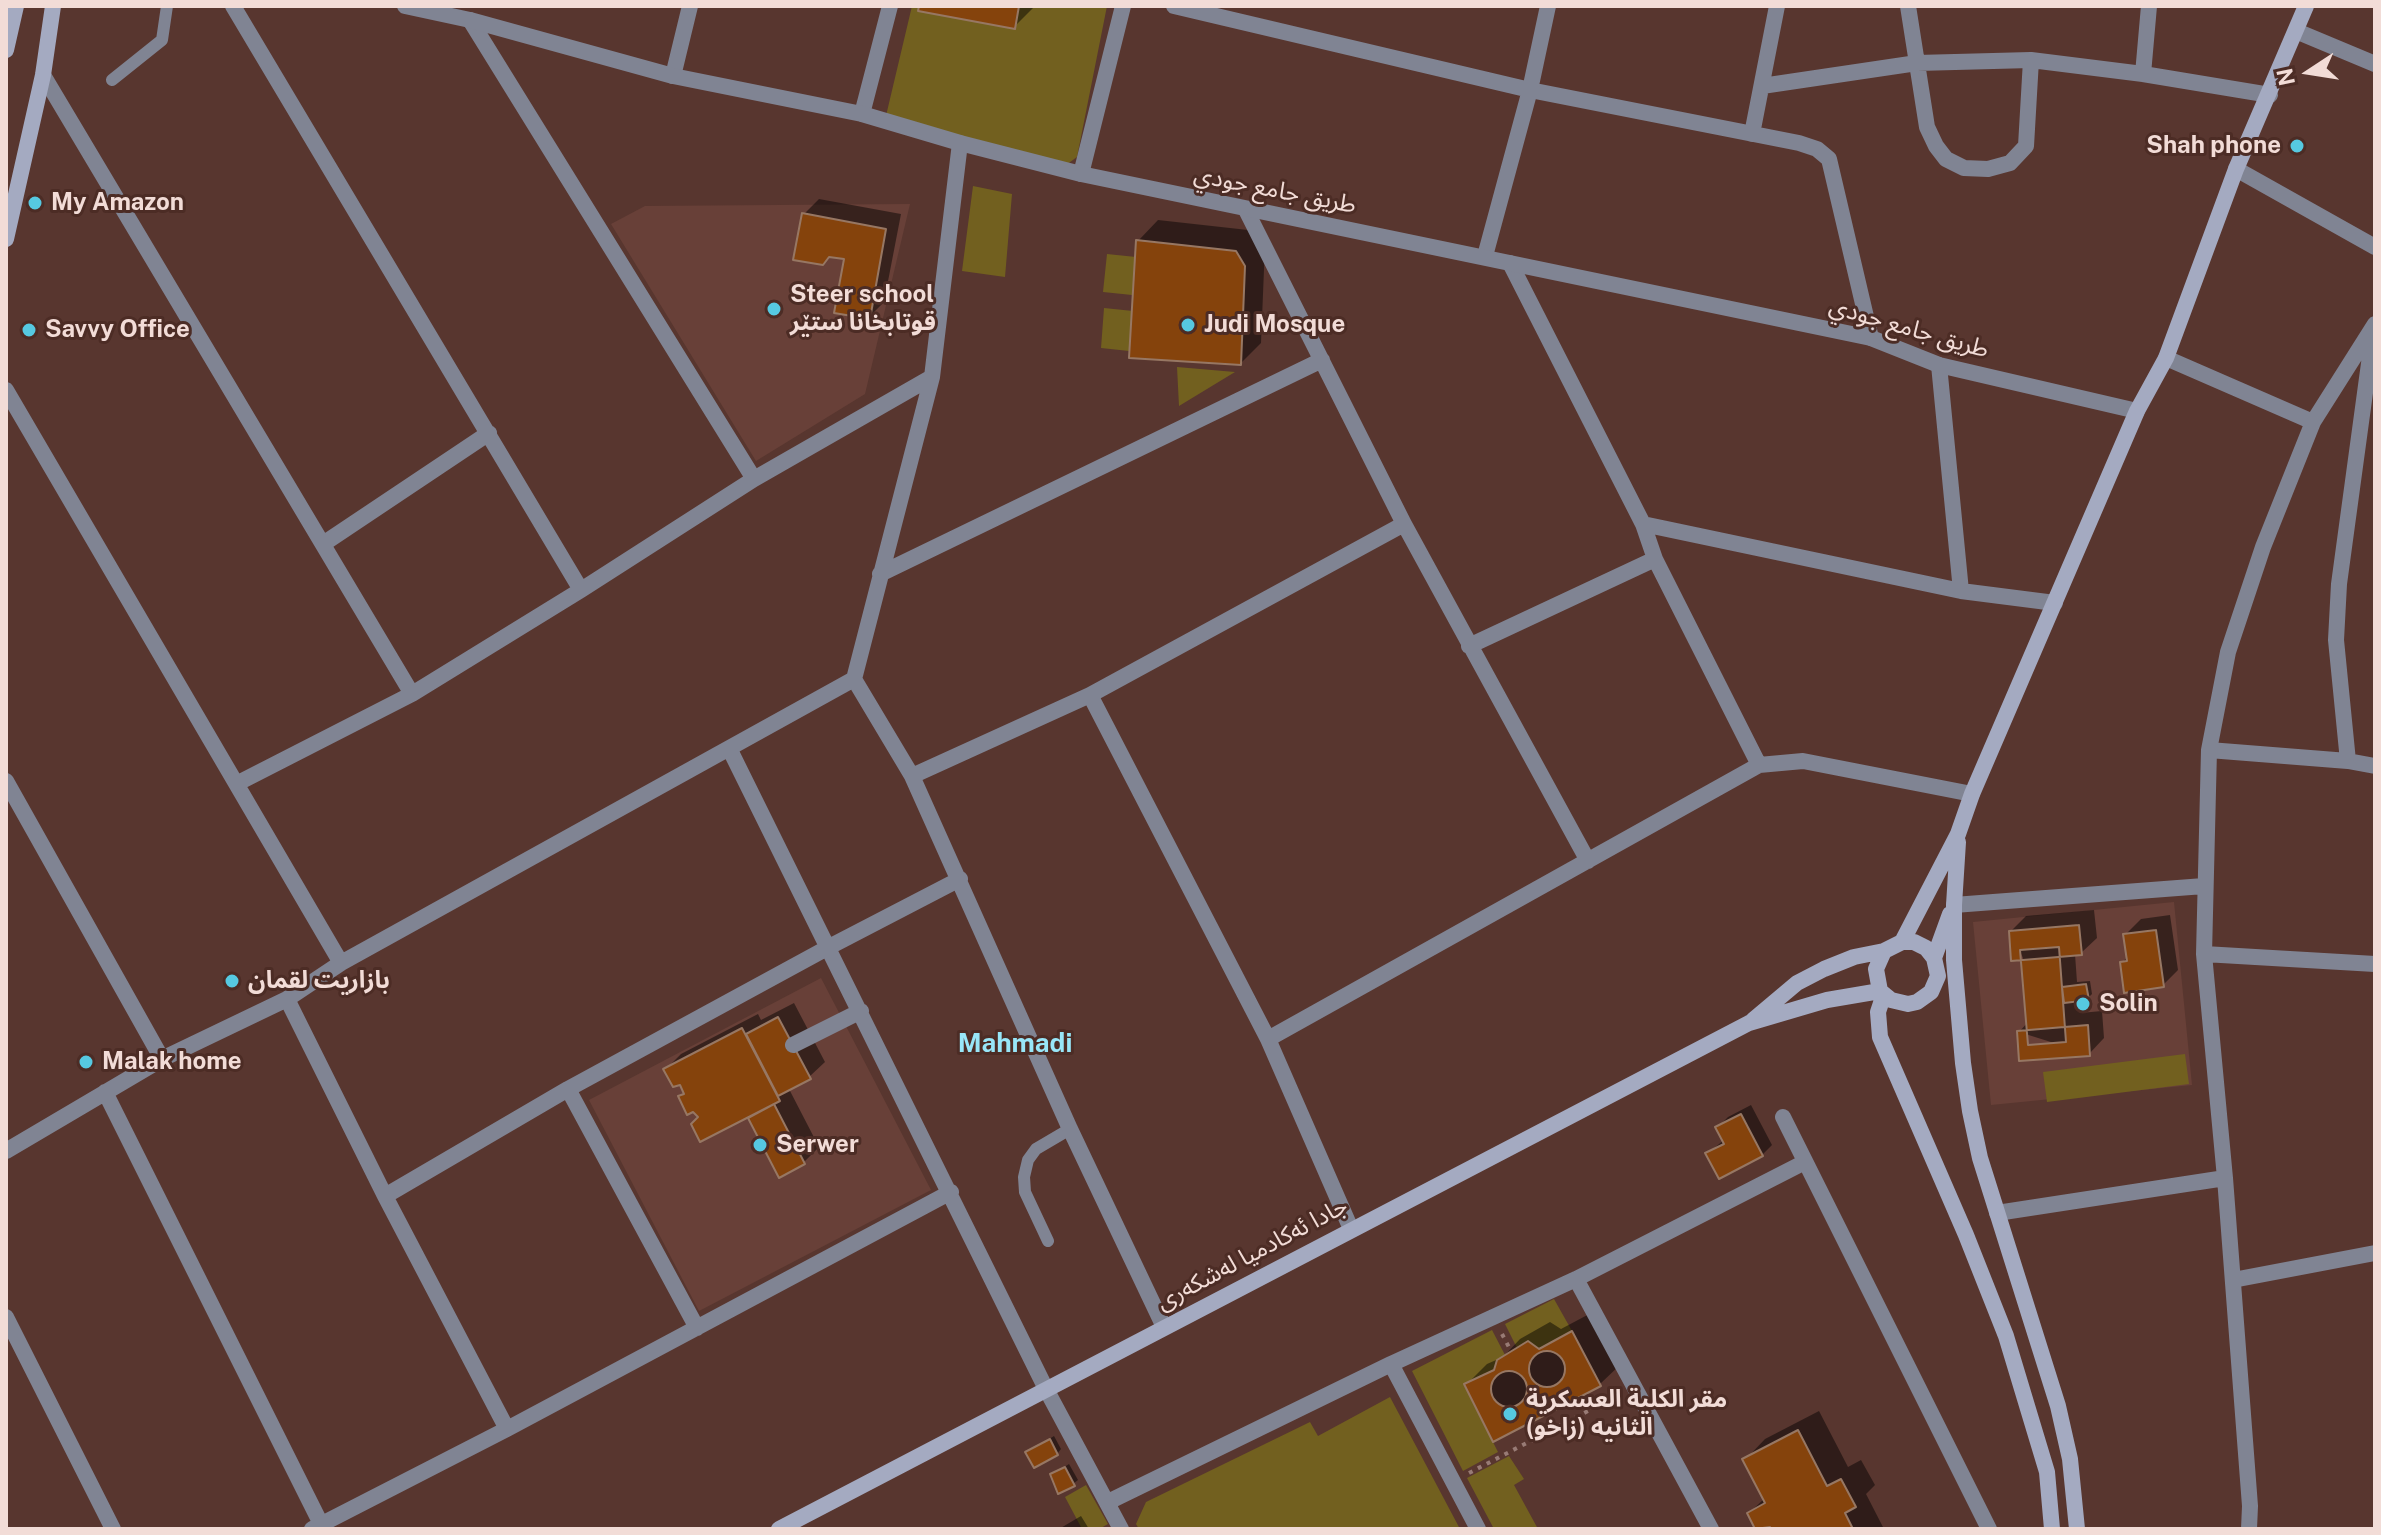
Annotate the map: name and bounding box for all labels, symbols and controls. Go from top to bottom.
north arrow [2269,32,2349,112]
text: N [2271,66,2300,88]
place label: Shah phone [2146,132,2281,160]
marker: Shah phone [2288,137,2306,155]
street label: طريق جامع جودي [1191,160,1359,220]
place label: My Amazon [51,189,184,217]
marker: My Amazon [26,194,44,212]
place label: Steer school قوتابخانا ستێر [790,281,936,337]
street label: طريق جامع جودي [1826,291,1992,365]
marker: Steer school قوتابخانا ستێر [765,300,783,318]
place label: Judi Mosque [1204,311,1345,339]
place label: Savvy Office [45,316,190,344]
marker: Judi Mosque [1179,316,1197,334]
marker: Savvy Office [20,321,38,339]
place label: بازاريت لقمان [248,967,390,995]
marker: بازاريت لقمان [223,972,241,990]
place label: Solin [2099,990,2158,1018]
marker: Solin [2074,995,2092,1013]
district label: Mahmadi [958,1028,1072,1060]
place label: Malak home [102,1048,242,1076]
marker: Malak home [77,1053,95,1071]
place label: Serwer [776,1131,859,1159]
marker: Serwer [751,1136,769,1154]
street label: جادا ئه‌كادميا له‌شكه‌رى [1151,1191,1353,1317]
place label: مقر الكلية العسكرية الثانيه (زاخو) [1526,1386,1727,1442]
marker: مقر الكلية العسكرية الثانيه (زاخو) [1501,1405,1519,1423]

